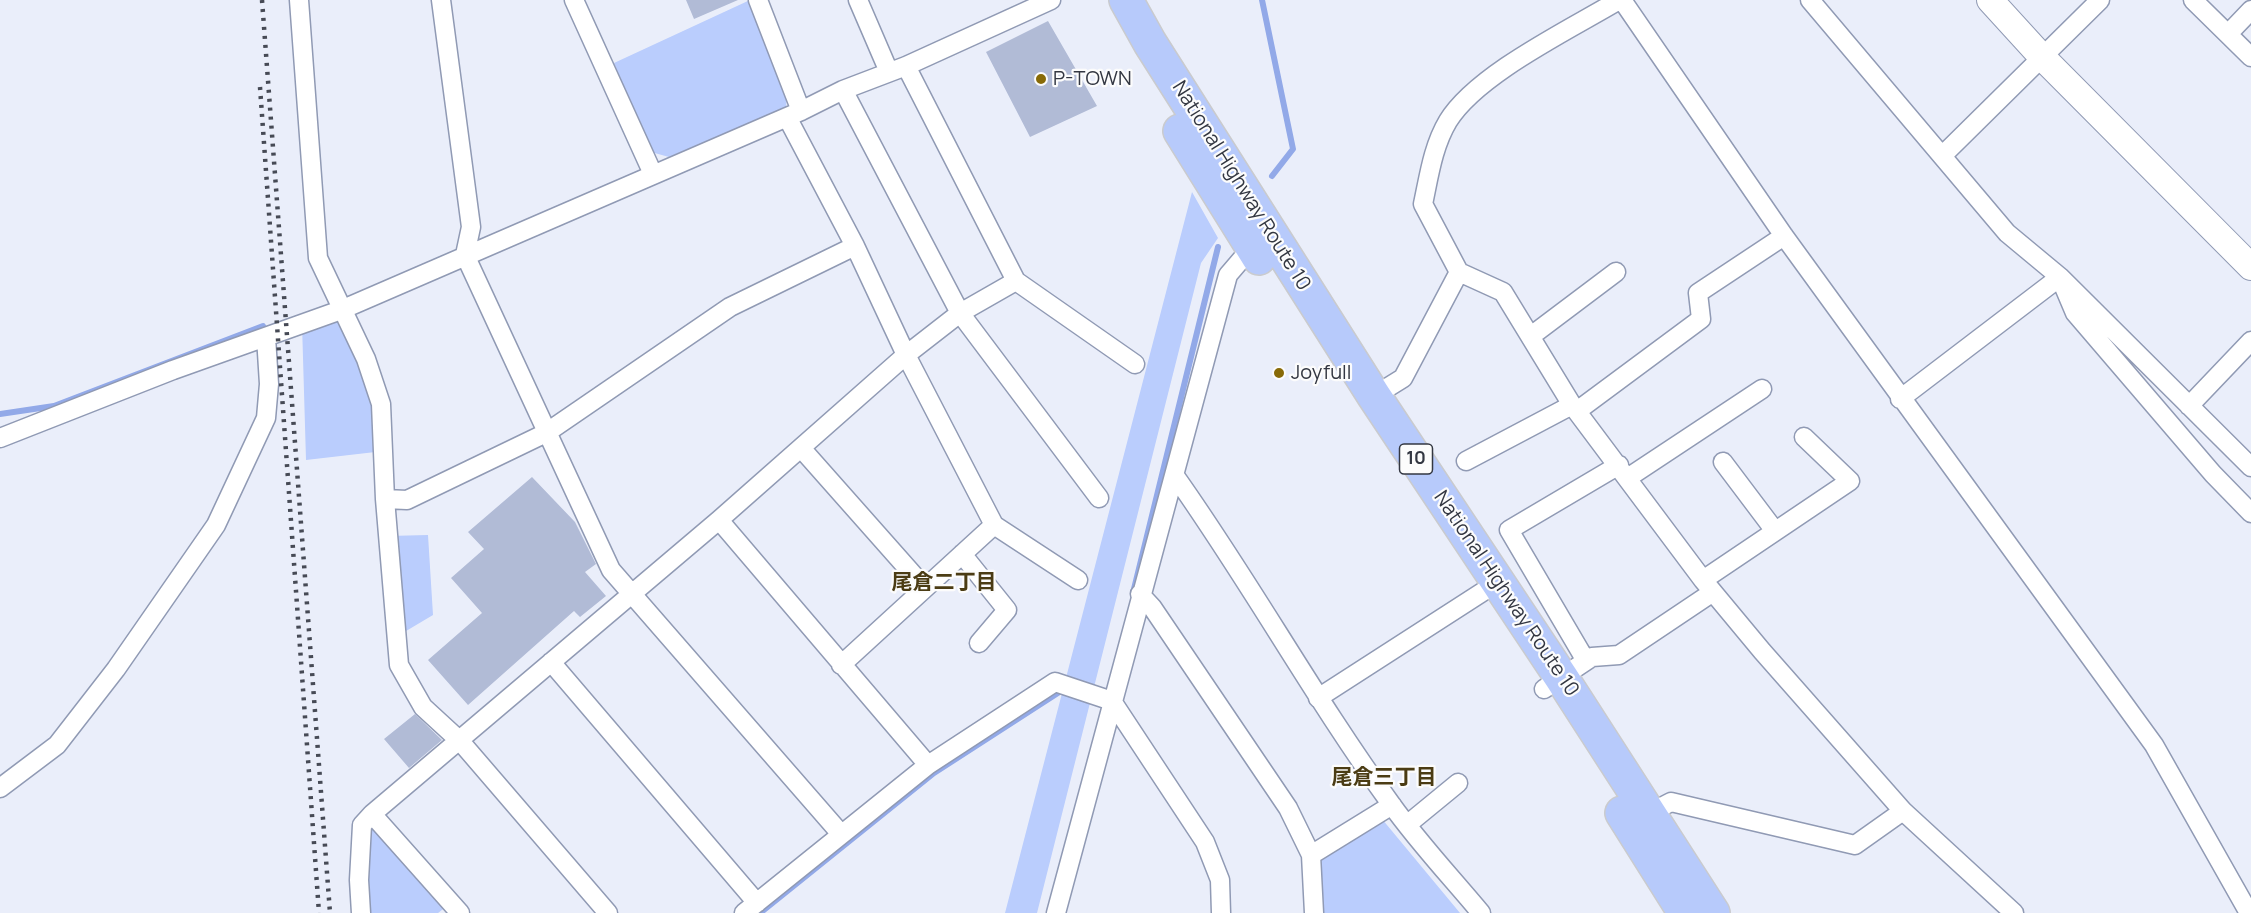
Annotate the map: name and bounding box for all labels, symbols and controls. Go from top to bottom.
place label: P-TOWN [1053,67,1132,91]
marker: P-TOWN [1034,72,1048,86]
street label: National Highway Route 10 [1167,77,1315,295]
place label: Joyfull [1291,361,1351,385]
marker: Joyfull [1272,366,1286,380]
road number: 10 [1400,444,1432,474]
street label: National Highway Route 10 [1428,487,1584,701]
district label: 尾倉二丁目 [892,570,996,596]
district label: 尾倉三丁目 [1332,765,1436,791]

